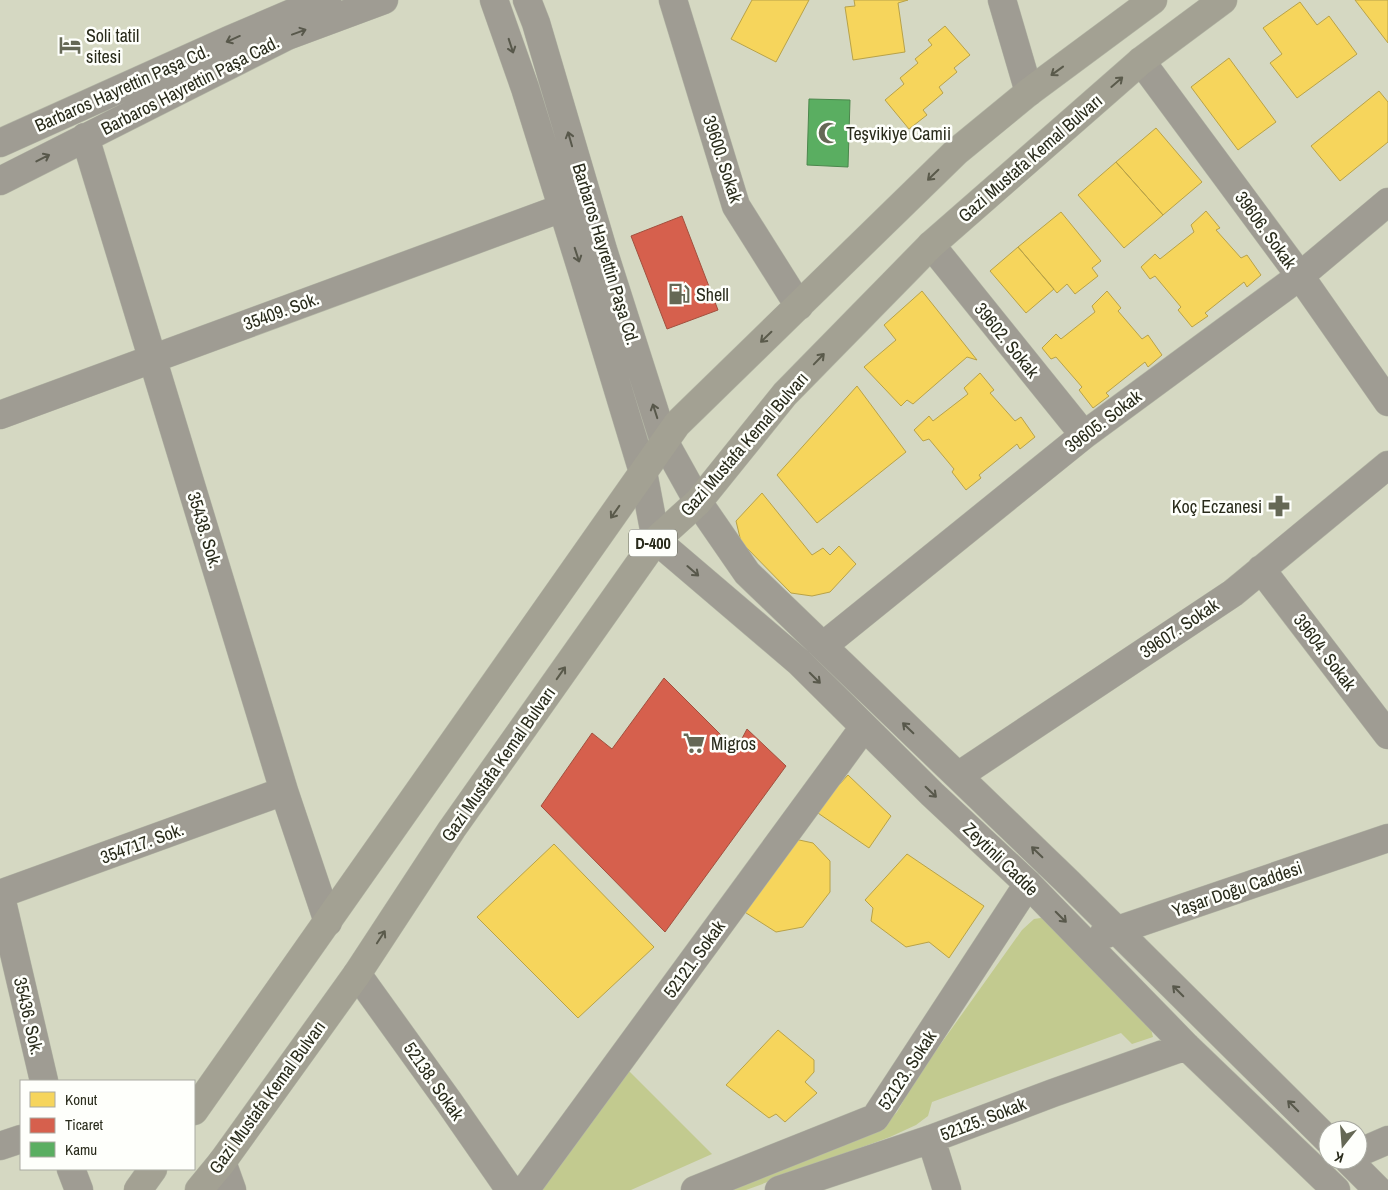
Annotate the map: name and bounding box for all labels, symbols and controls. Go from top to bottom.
place label: Soli tatil sitesi [86,23,139,69]
one-way arrow [290,27,306,36]
street label: Barbaros Hayrettin Paşa Cad. [97,29,283,141]
hotel icon: Soli tatil sitesi [57,32,83,58]
one-way arrow [226,34,241,44]
one-way arrow [507,37,516,53]
street label: Barbaros Hayrettin Paşa Cd. [31,38,213,138]
one-way arrow [1051,65,1064,76]
one-way arrow [1110,76,1123,88]
street label: Gazi Mustafa Kemal Bulvarı [952,88,1108,228]
street label: 39600. Sokak [697,112,749,206]
mosque icon: Teşvikiye Camii [816,120,842,146]
place label: Teşvikiye Camii [846,121,951,146]
one-way arrow [565,131,575,147]
one-way arrow [35,153,50,162]
street label: Barbaros Hayrettin Paşa Cd. [566,160,646,348]
one-way arrow [926,169,939,181]
street label: 39606. Sokak [1229,186,1303,274]
one-way arrow [573,246,583,262]
fuel station icon: Shell [666,281,692,307]
place label: Shell [696,282,729,307]
street label: 35409. Sok. [240,286,322,336]
street label: 39602. Sokak [969,297,1046,383]
one-way arrow [760,331,772,343]
one-way arrow [813,353,825,366]
street label: Gazi Mustafa Kemal Bulvarı [674,366,814,522]
street label: 39605. Sokak [1059,383,1147,458]
one-way arrow [649,404,659,420]
street label: 35438. Sok. [182,489,228,571]
pharmacy icon: Koç Eczanesi [1266,493,1292,519]
place label: Koç Eczanesi [1172,494,1262,519]
one-way arrow [610,505,620,519]
road number: D-400 [629,530,677,556]
one-way arrow [686,566,699,577]
street label: 39607. Sokak [1135,592,1224,664]
street label: 39604. Sokak [1288,608,1363,696]
one-way arrow [556,667,567,680]
one-way arrow [809,672,821,684]
street label: Gazi Mustafa Kemal Bulvarı [435,682,561,846]
one-way arrow [901,722,914,734]
supermarket icon: Migros [681,730,707,756]
place label: Migros [711,731,756,756]
one-way arrow [924,786,937,798]
street label: 354717. Sok. [97,816,187,870]
street label: Zeytinli Cadde [958,817,1044,901]
one-way arrow [1032,847,1044,859]
street label: Yaşar Doğu Caddesi [1169,855,1305,923]
one-way arrow [1054,911,1067,923]
street label: 52121. Sokak [657,915,731,1003]
one-way arrow [376,931,386,945]
street label: 35436. Sok. [8,975,50,1057]
one-way arrow [1172,985,1184,997]
street label: Gazi Mustafa Kemal Bulvarı [203,1015,331,1179]
street label: 52123. Sokak [872,1025,942,1115]
street label: 52138. Sokak [398,1037,470,1126]
legend [20,1080,195,1170]
text: Konut [65,1089,98,1110]
street label: 52125. Sokak [936,1091,1030,1147]
one-way arrow [1288,1100,1300,1112]
text: Ticaret [65,1114,104,1135]
north arrow [1318,1120,1368,1170]
text: Kamu [65,1139,97,1160]
text: K [1332,1147,1346,1167]

